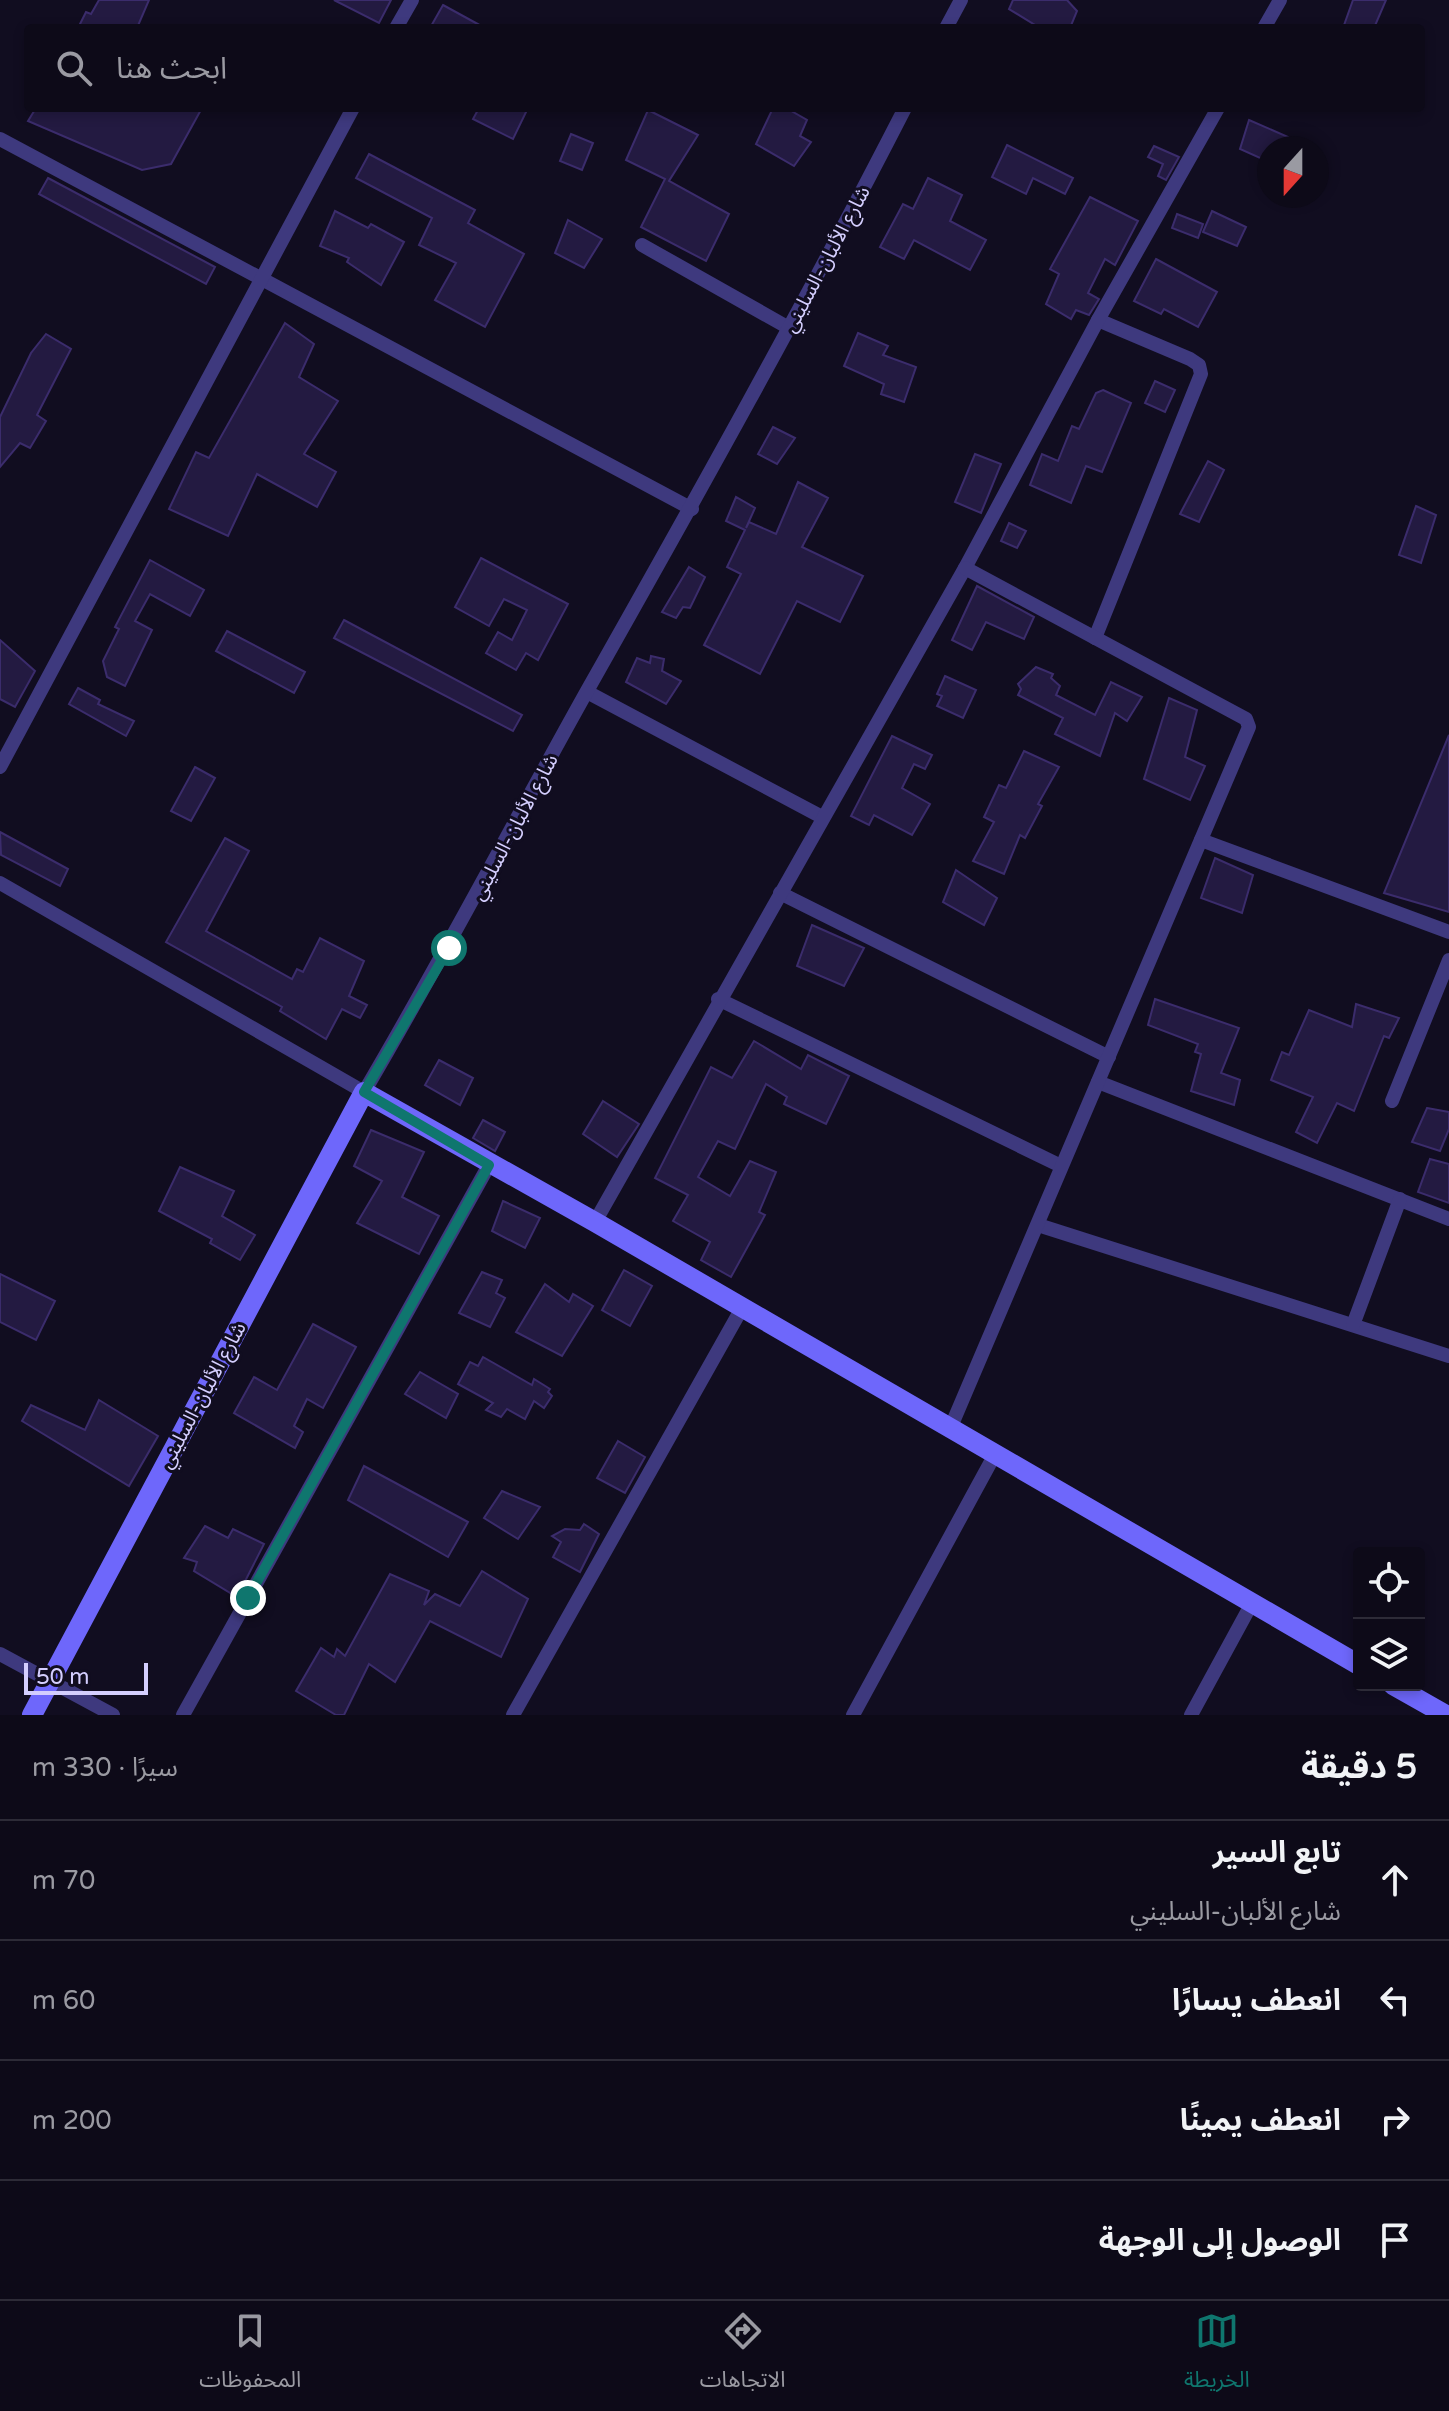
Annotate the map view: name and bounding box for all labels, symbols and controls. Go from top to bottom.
search box [24,24,1425,112]
icon: search [52,46,96,90]
text: ابحث هنا [116,50,227,87]
north arrow [1257,136,1329,208]
street label: شارع الألبان-السليني [778,182,878,338]
street label: شارع الألبان-السليني [466,750,566,906]
route start [431,930,467,966]
street label: شارع الألبان-السليني [154,1318,254,1474]
map controls [1353,1547,1425,1691]
button: locate [1353,1547,1425,1619]
route end [230,1580,266,1616]
button: layers [1353,1619,1425,1691]
scale bar [24,1659,148,1695]
text: 50 m [36,1664,90,1690]
text: 5 دقيقة [1301,1747,1417,1788]
text: سيرًا · 330 m [32,1752,178,1783]
text: تابع السير [1213,1834,1341,1871]
icon: ahead [1373,1858,1417,1902]
text: 70 m [32,1865,95,1896]
text: شارع الألبان-السليني [1130,1896,1341,1927]
icon: left [1373,1978,1417,2022]
text: انعطف يسارًا [1172,1982,1341,2019]
text: 60 m [32,1985,95,2016]
icon: right [1373,2098,1417,2142]
text: انعطف يمينًا [1180,2102,1341,2139]
text: 200 m [32,2105,112,2136]
icon: arrive [1373,2218,1417,2262]
text: الوصول إلى الوجهة [1099,2222,1341,2259]
tab: المحفوظات [199,2309,301,2403]
tab: الاتجاهات [700,2309,786,2403]
tab: الخريطة [1184,2309,1250,2403]

